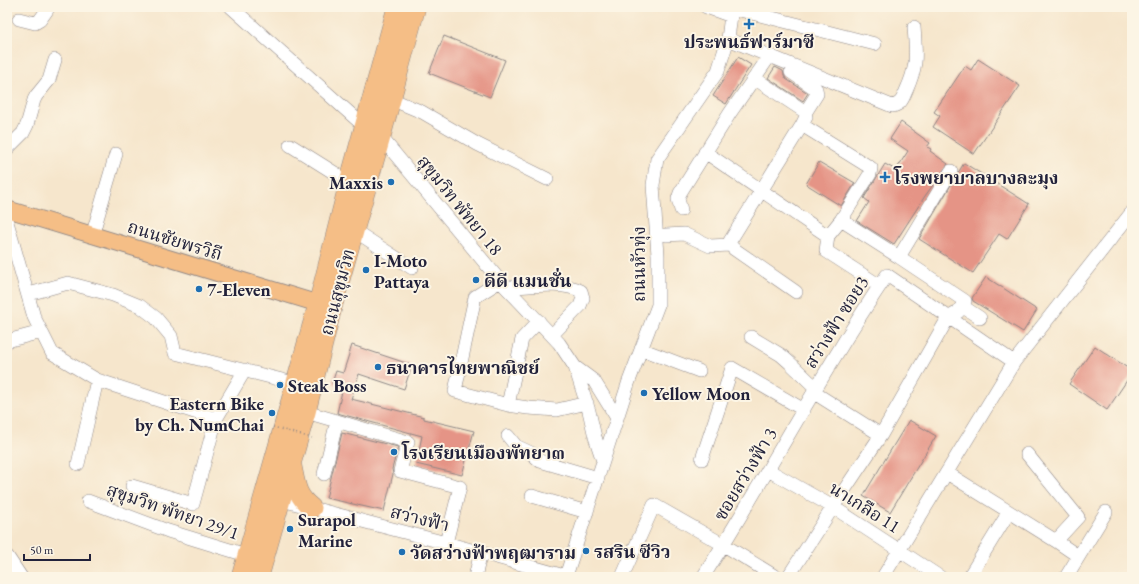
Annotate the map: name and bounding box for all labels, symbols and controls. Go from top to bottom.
marker: ประพนธ์ฟาร์มาซี [744,19,754,29]
place label: ประพนธ์ฟาร์มาซี [684,30,814,53]
street label: สุขุมวิท พัทยา 18 [412,150,508,261]
place label: โรงพยาบาลบางละมุง [893,166,1058,190]
place label: Maxxis [329,171,383,194]
marker: โรงพยาบาลบางละมุง [879,171,891,183]
marker: Maxxis [386,177,396,187]
street label: ถนนชัยพรวิถี [125,215,225,265]
street label: ถนนหัวทุ่ง [627,226,651,302]
street label: ถนนสุขุมวิท [314,246,361,338]
place label: I-Moto Pattaya [374,249,430,293]
marker: I-Moto Pattaya [361,265,371,275]
place label: ดีดี แมนชั่น [484,267,572,292]
street label: สว่างฟ้า ซอย3 [799,272,873,372]
marker: ดีดี แมนชั่น [471,275,481,285]
place label: 7-Eleven [207,278,271,301]
marker: 7-Eleven [194,284,204,294]
place label: ธนาคารไทยพาณิชย์ [386,356,540,379]
marker: ธนาคารไทยพาณิชย์ [373,362,383,372]
place label: Steak Boss [288,374,366,397]
marker: Steak Boss [275,380,285,390]
place label: Yellow Moon [652,382,750,405]
marker: Yellow Moon [639,388,649,398]
place label: Eastern Bike by Ch. NumChai [135,392,265,436]
marker: Eastern Bike by Ch. NumChai [267,408,277,418]
street label: ซอยสว่างฟ้า 3 [708,423,782,525]
place label: โรงเรียนเมืองพัทยา๓ [401,441,565,464]
marker: โรงเรียนเมืองพัทยา๓ [389,447,399,457]
street label: นาเกลือ 11 [825,476,905,538]
street label: สุขุมวิท พัทยา 29/1 [103,478,242,545]
street label: สว่างฟ้า [388,500,452,536]
place label: Surapol Marine [298,508,356,552]
marker: Surapol Marine [285,524,295,534]
scale bar [24,536,90,562]
place label: รสริน ซีวิว [594,540,670,563]
place label: วัดสว่างฟ้าพฤฒาราม [410,541,576,564]
text: 50 m [30,542,54,558]
marker: รสริน ซีวิว [581,546,591,556]
marker: วัดสว่างฟ้าพฤฒาราม [397,547,407,557]

